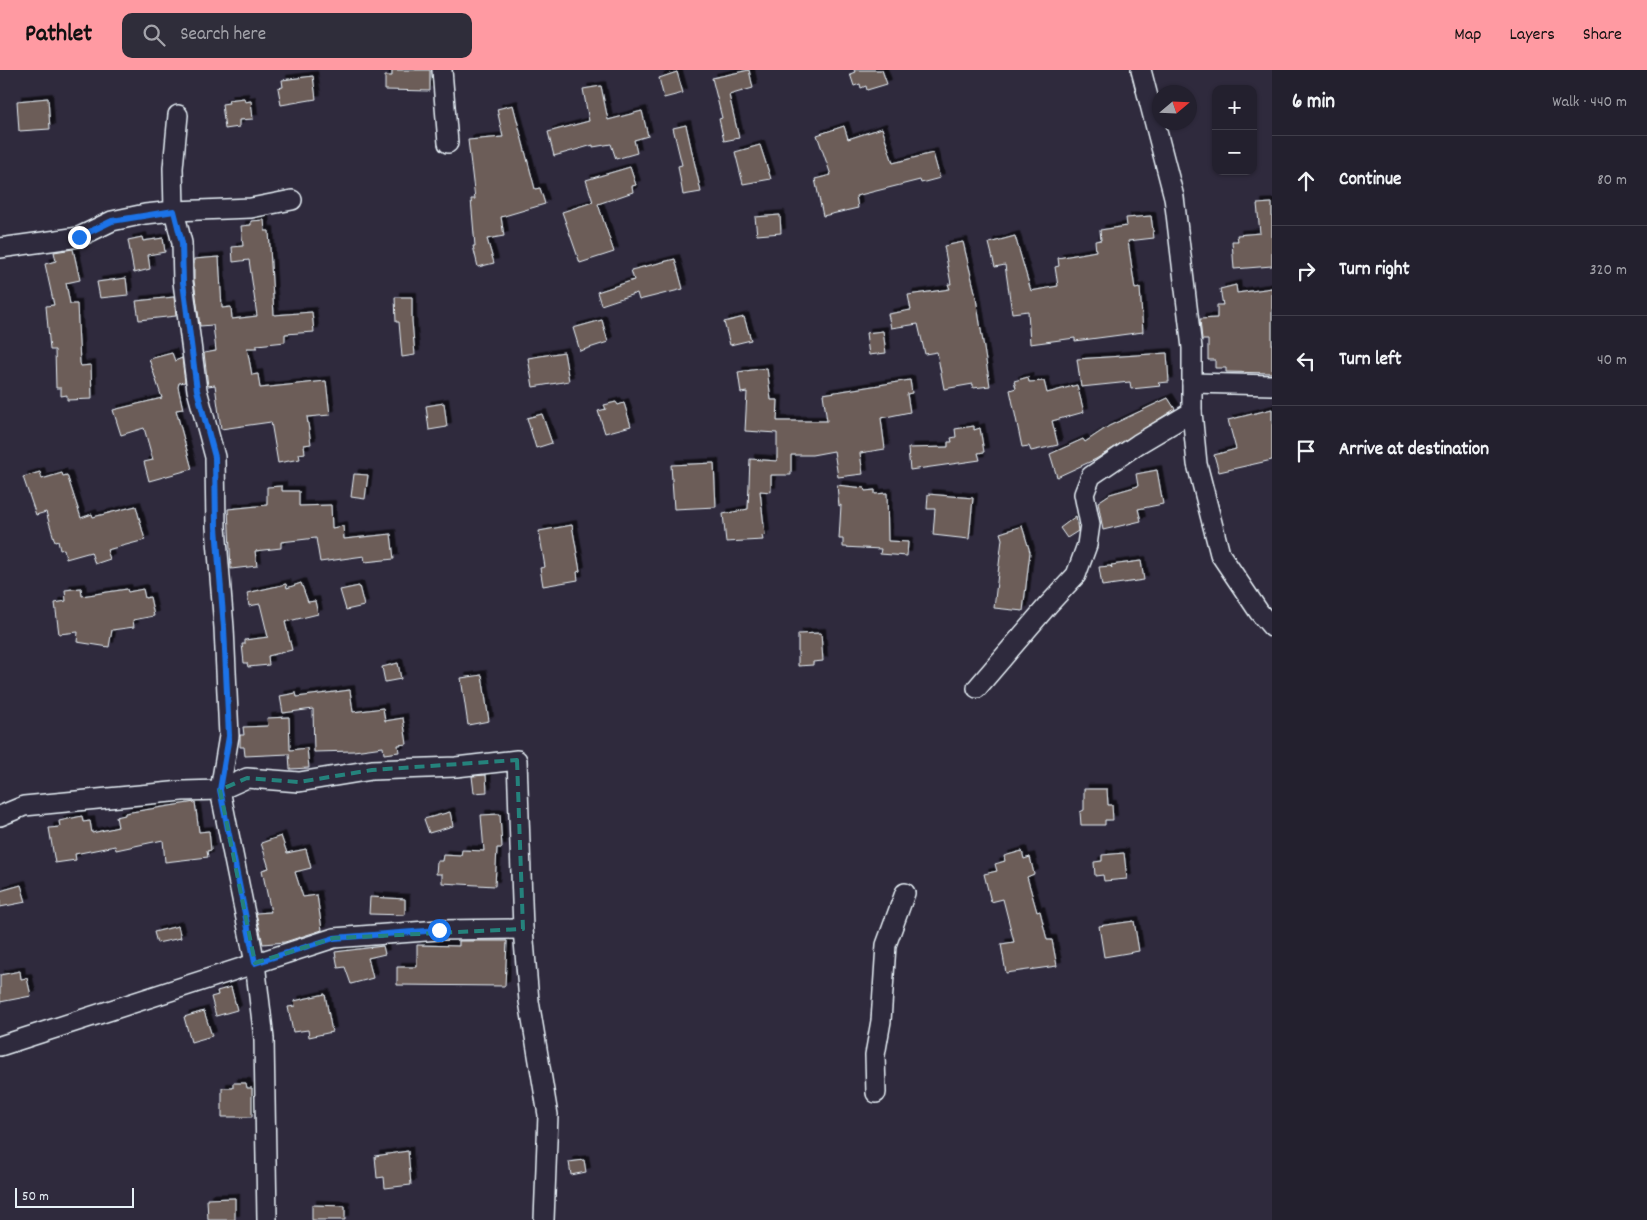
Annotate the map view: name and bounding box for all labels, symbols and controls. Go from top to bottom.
search box [122,13,472,58]
text: Pathlet [25,18,92,52]
icon: search [140,21,168,49]
text: Search here [180,22,266,49]
text: Map [1454,23,1481,48]
text: Layers [1509,23,1555,48]
text: Share [1583,23,1622,48]
north arrow [1152,85,1197,130]
map controls [1212,85,1257,175]
button: + [1212,85,1257,130]
text: 6 min [1292,88,1335,118]
text: Walk · 440 m [1552,91,1627,114]
button: − [1212,130,1257,175]
icon: ahead [1292,167,1320,195]
text: Continue [1339,167,1401,194]
text: 80 m [1597,169,1627,192]
route end [68,226,91,249]
icon: right [1292,257,1320,285]
text: Turn right [1339,257,1410,284]
text: 320 m [1590,259,1627,282]
icon: left [1292,347,1320,375]
text: Turn left [1339,347,1402,374]
text: 40 m [1597,349,1627,372]
icon: arrive [1292,437,1320,465]
text: Arrive at destination [1339,437,1489,464]
route start [428,919,451,942]
scale bar [15,1185,134,1208]
text: 50 m [22,1187,49,1207]

